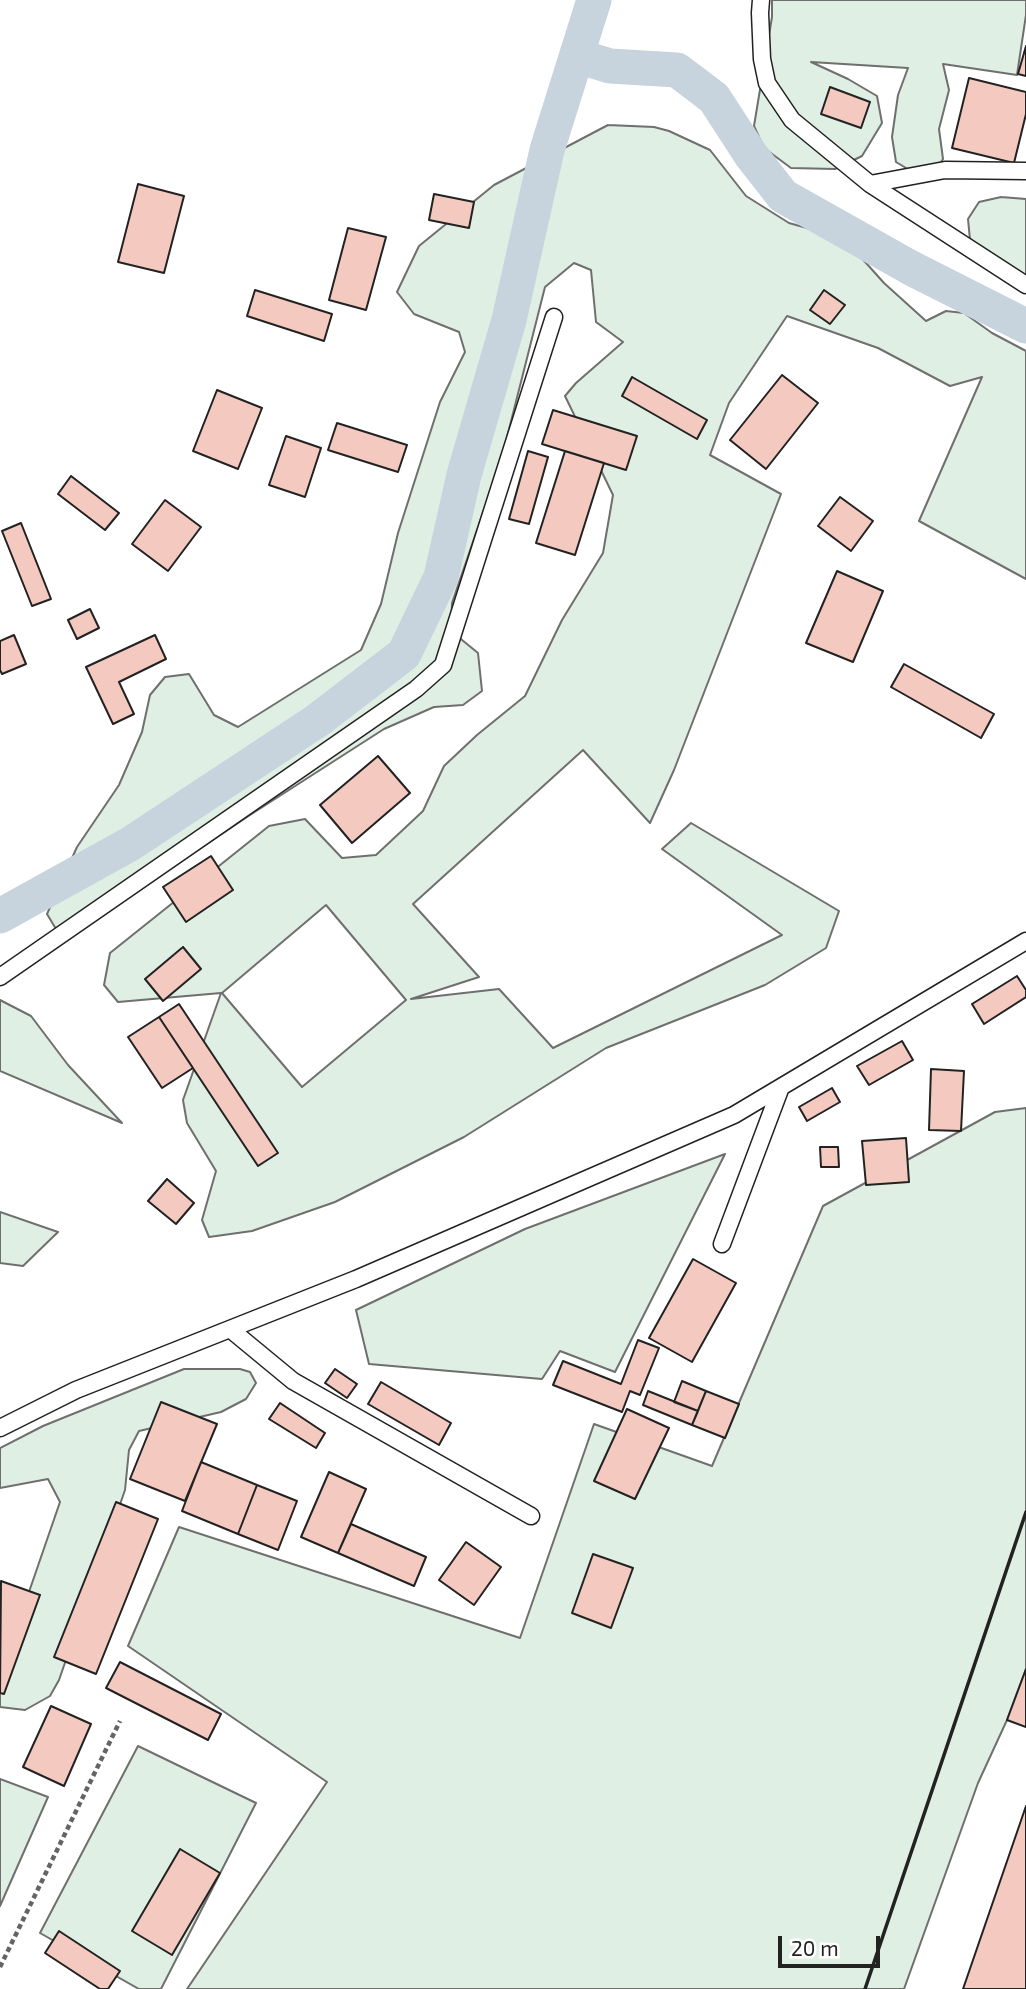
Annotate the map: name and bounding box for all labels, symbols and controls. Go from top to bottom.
scale bar [781,1923,883,1967]
text: 20 m [791,1935,839,1960]

